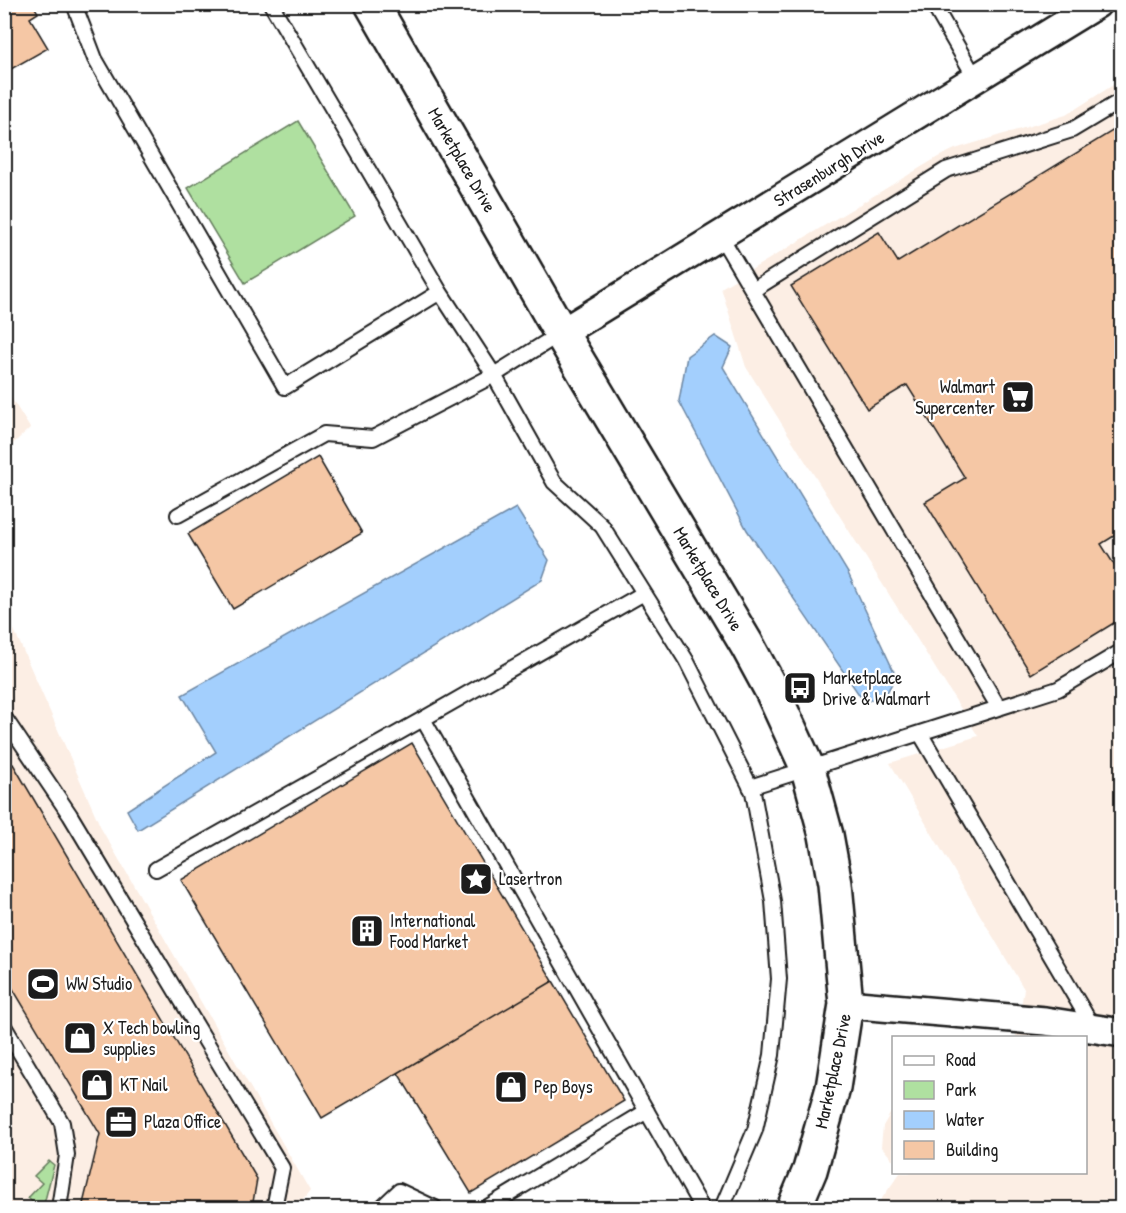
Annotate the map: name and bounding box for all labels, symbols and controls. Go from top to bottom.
street label: Marketplace Drive [422,103,503,217]
street label: Strasenburgh Drive [769,125,889,213]
place label: Walmart Supercenter [915,374,996,420]
supermarket icon: Walmart Supercenter [1000,379,1036,415]
street label: Marketplace Drive [668,522,749,635]
place label: Marketplace Drive & Walmart [823,665,931,711]
bus stop icon: Marketplace Drive & Walmart [782,670,818,706]
place icon: Lasertron [458,861,494,897]
place label: Lasertron [499,866,562,891]
place label: International Food Market [389,908,476,954]
building icon: International Food Market [349,913,385,949]
sports icon: WW Studio [25,966,61,1002]
place label: WW Studio [66,971,132,996]
street label: Marketplace Drive [808,1011,857,1131]
place label: X Tech bowling supplies [103,1015,200,1061]
shop icon: X Tech bowling supplies [62,1020,98,1056]
legend [892,1036,1087,1174]
text: Road [946,1047,976,1072]
shop icon: KT Nail [79,1067,115,1103]
shop icon: Pep Boys [493,1069,529,1105]
place label: KT Nail [120,1072,168,1097]
place label: Pep Boys [534,1074,593,1099]
text: Park [946,1077,977,1102]
office icon: Plaza Office [103,1104,139,1140]
text: Water [946,1107,984,1132]
place label: Plaza Office [144,1109,221,1134]
text: Building [946,1137,998,1162]

